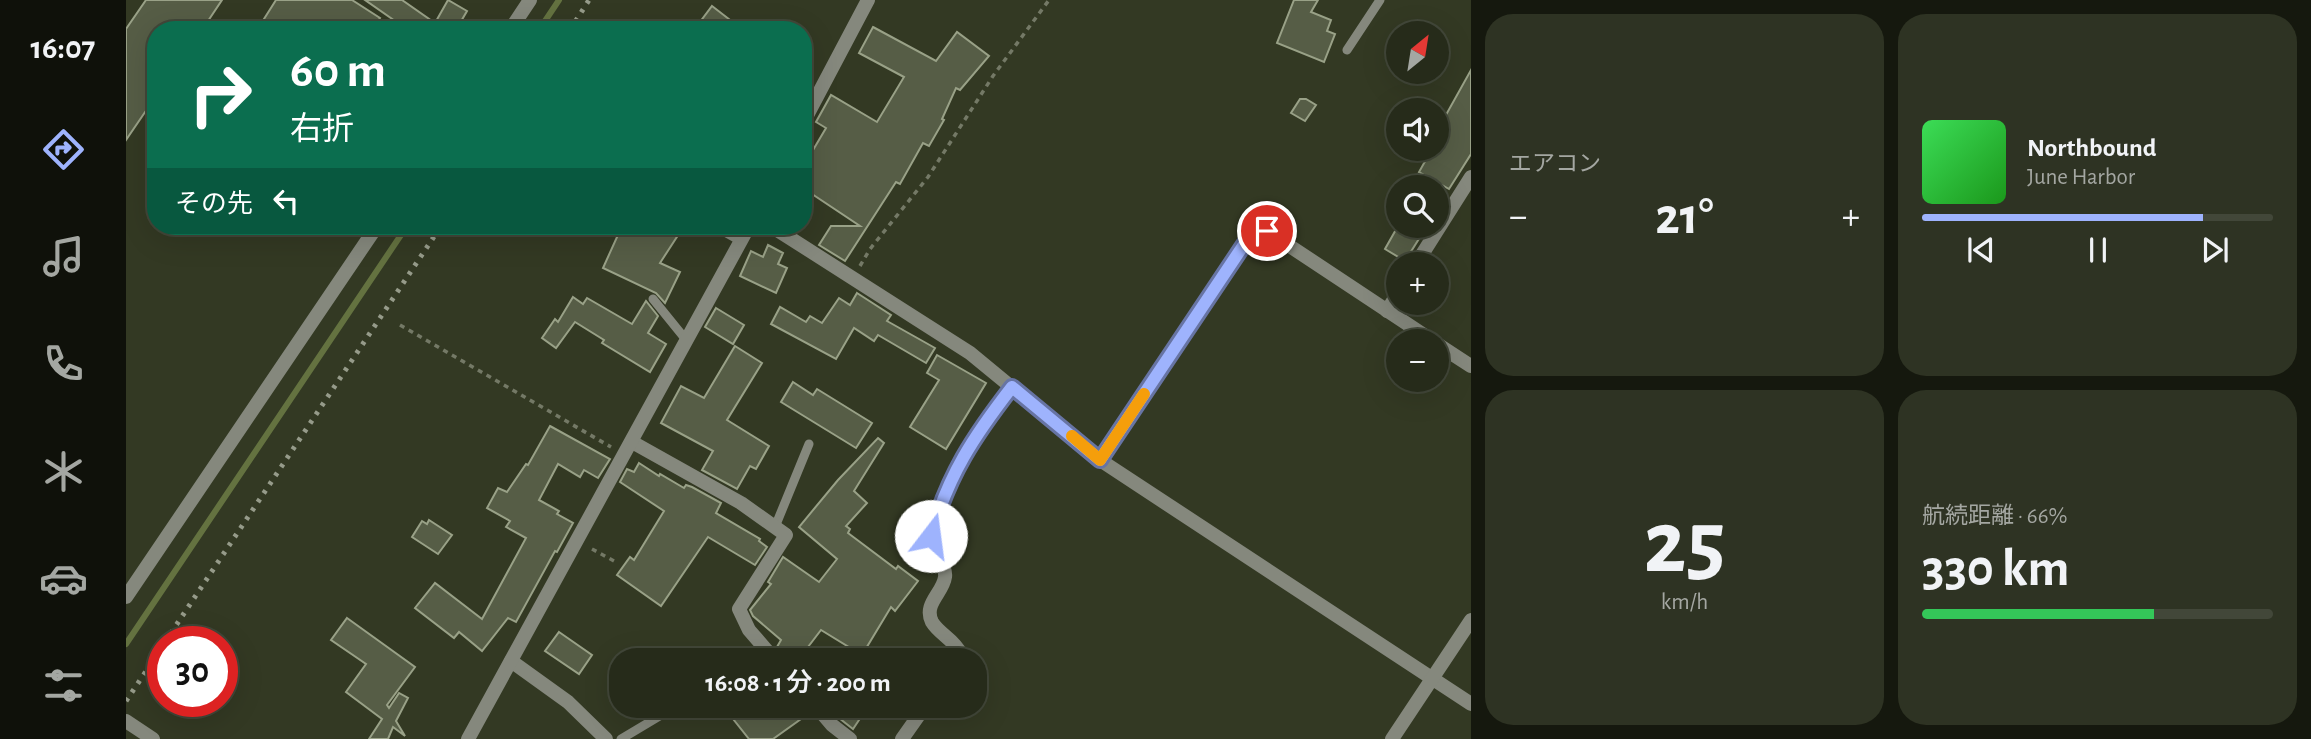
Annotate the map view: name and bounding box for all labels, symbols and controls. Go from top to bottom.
north arrow [1386,21,1449,84]
map controls [1386,21,1449,392]
text: 16:07 [31,32,95,64]
text: 60 m [290,47,386,96]
icon: right [175,49,266,140]
button: sound [1386,98,1449,161]
text: 右折 [290,113,354,145]
icon: directions [39,125,88,174]
text: Northbound [2027,135,2156,161]
text: エアコン [1509,153,1601,176]
text: June Harbor [2027,166,2135,189]
button: search [1386,175,1449,238]
icon: left [267,182,305,220]
text: その先 [175,191,253,217]
text: 21° [1655,191,1714,243]
text: − [1509,198,1527,236]
text: + [1842,198,1860,236]
pin [1237,201,1297,261]
icon: arrive [1248,212,1286,250]
icon: previous [1962,231,2000,269]
icon: pause [2079,231,2117,269]
icon: next [2196,231,2234,269]
icon: music [39,232,88,281]
button: + [1386,252,1449,315]
button: − [1386,329,1449,392]
icon: phone [39,339,88,388]
icon: climate [39,447,88,496]
text: 25 [1643,498,1726,589]
position arrow [894,499,968,573]
text: 航続距離 · 66% [1922,505,2067,528]
text: 330 km [1922,543,2069,595]
icon: car [39,554,88,603]
text: km/h [1661,591,1708,614]
speed limit sign: 30 [147,626,238,717]
icon: filters [39,661,88,710]
text: 16:08 · 1 分 · 200 m [705,670,891,696]

